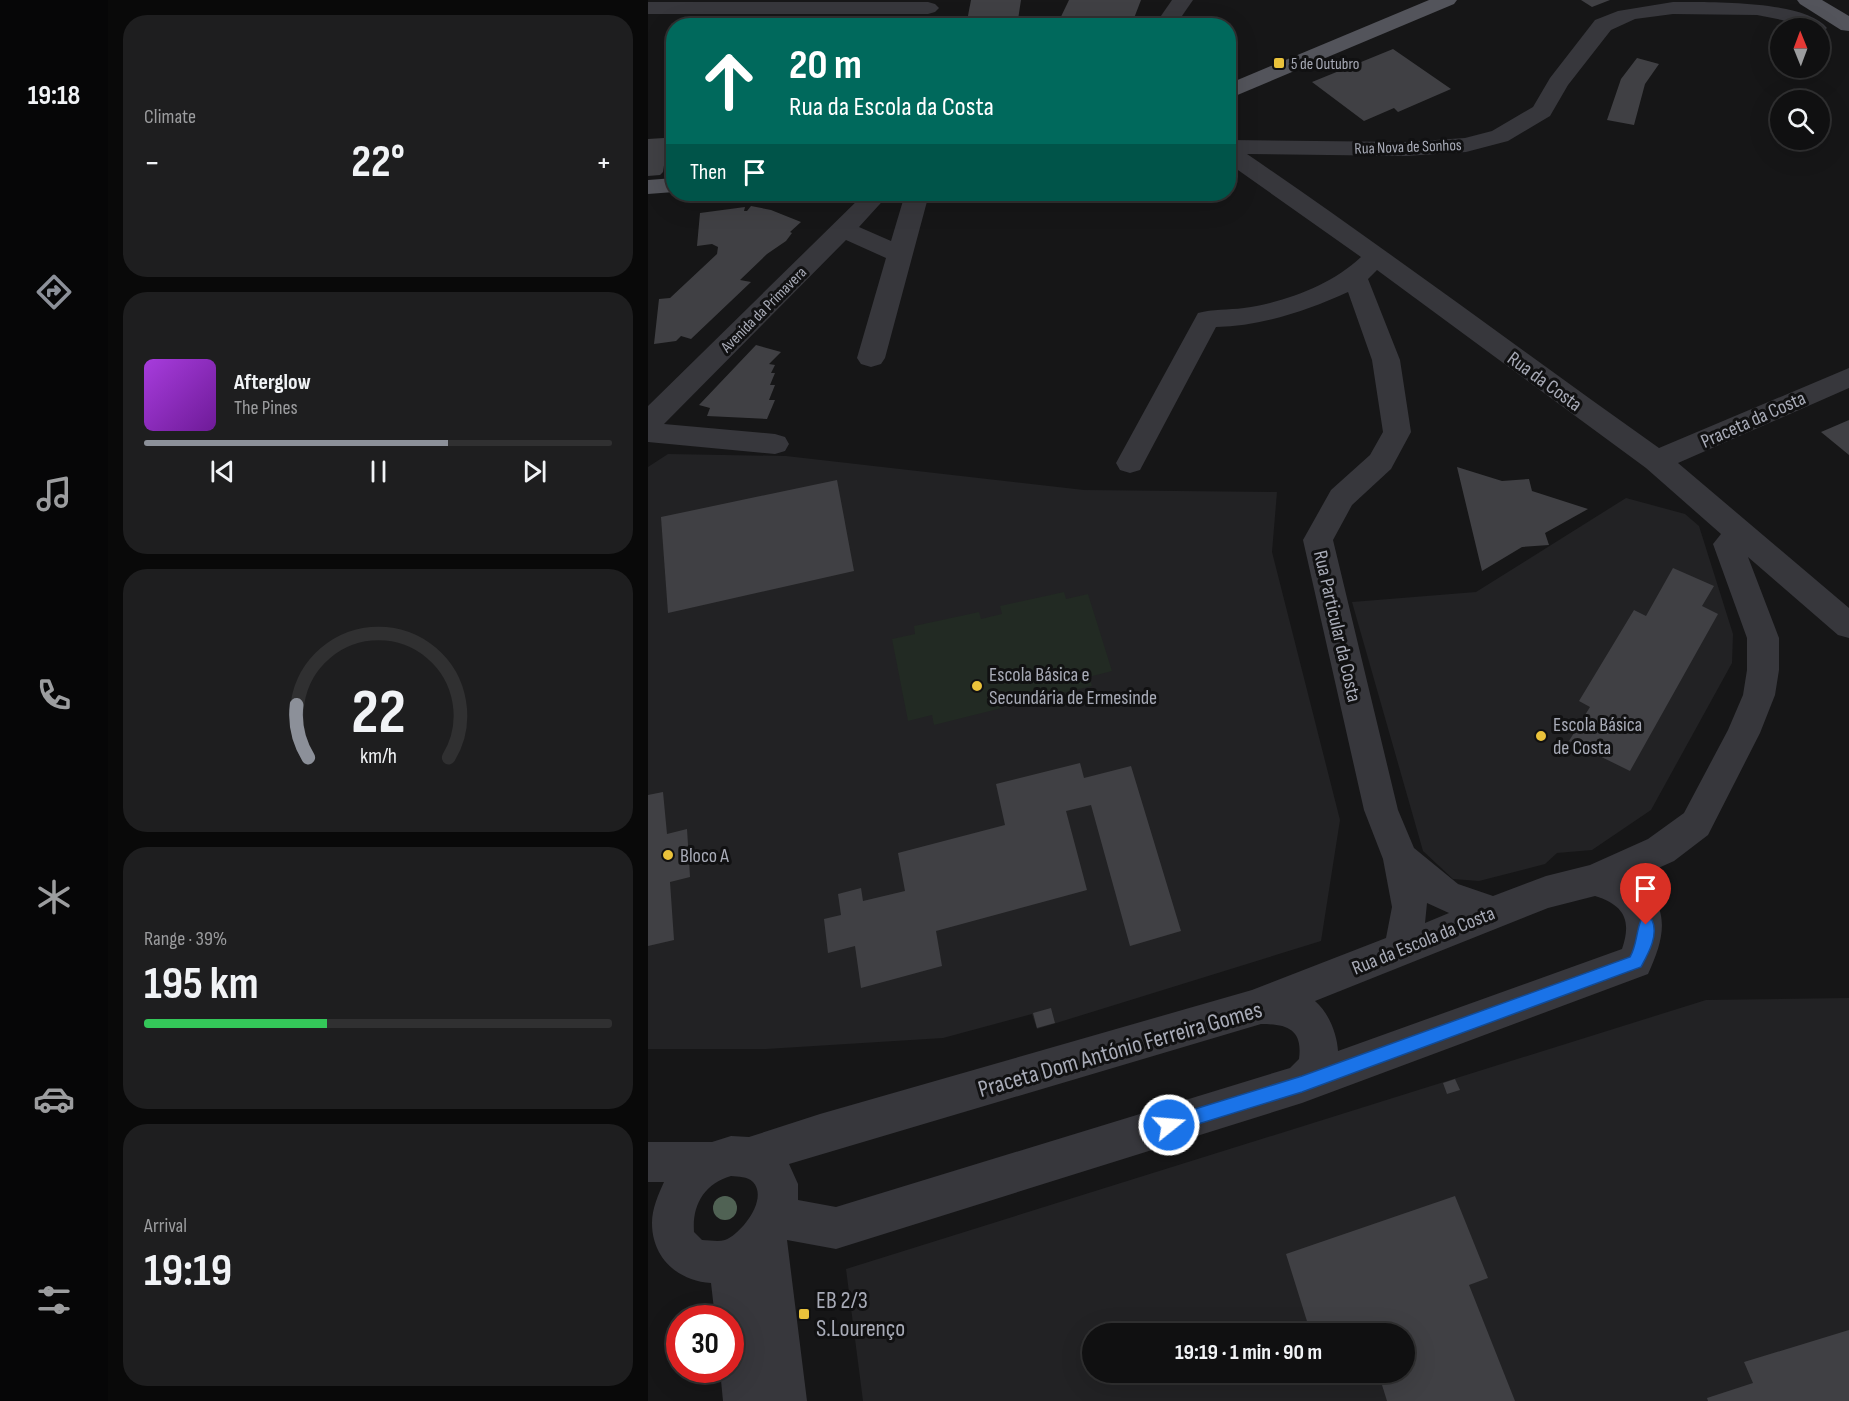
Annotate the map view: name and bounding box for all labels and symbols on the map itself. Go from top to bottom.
north arrow [1770,18,1830,78]
place label: 5 de Outubro [1291,55,1359,74]
marker: 5 de Outubro [1272,56,1286,70]
street label: Rua Nova de Sonhos [1354,136,1462,159]
street label: Avenida da Primavera [717,263,811,358]
street label: Rua da Costa [1502,347,1586,417]
street label: Praceta da Costa [1697,386,1810,454]
street label: Rua Particular da Costa [1308,548,1366,704]
place label: Escola Básica e Secundária de Ermesinde [989,663,1157,710]
marker: Escola Básica e Secundária de Ermesinde [970,679,984,693]
place label: Escola Básica de Costa [1553,713,1642,760]
marker: Escola Básica de Costa [1534,729,1548,743]
place label: Bloco A [680,844,729,868]
marker: Bloco A [661,848,675,862]
pin [1620,863,1671,925]
street label: Rua da Escola da Costa [1348,901,1498,981]
street label: Praceta Dom António Ferreira Gomes [975,995,1265,1104]
position arrow [1137,1093,1201,1157]
place label: EB 2/3 S.Lourenço [816,1286,905,1343]
speed limit sign: 30 [666,1305,744,1383]
marker: EB 2/3 S.Lourenço [797,1307,811,1321]

